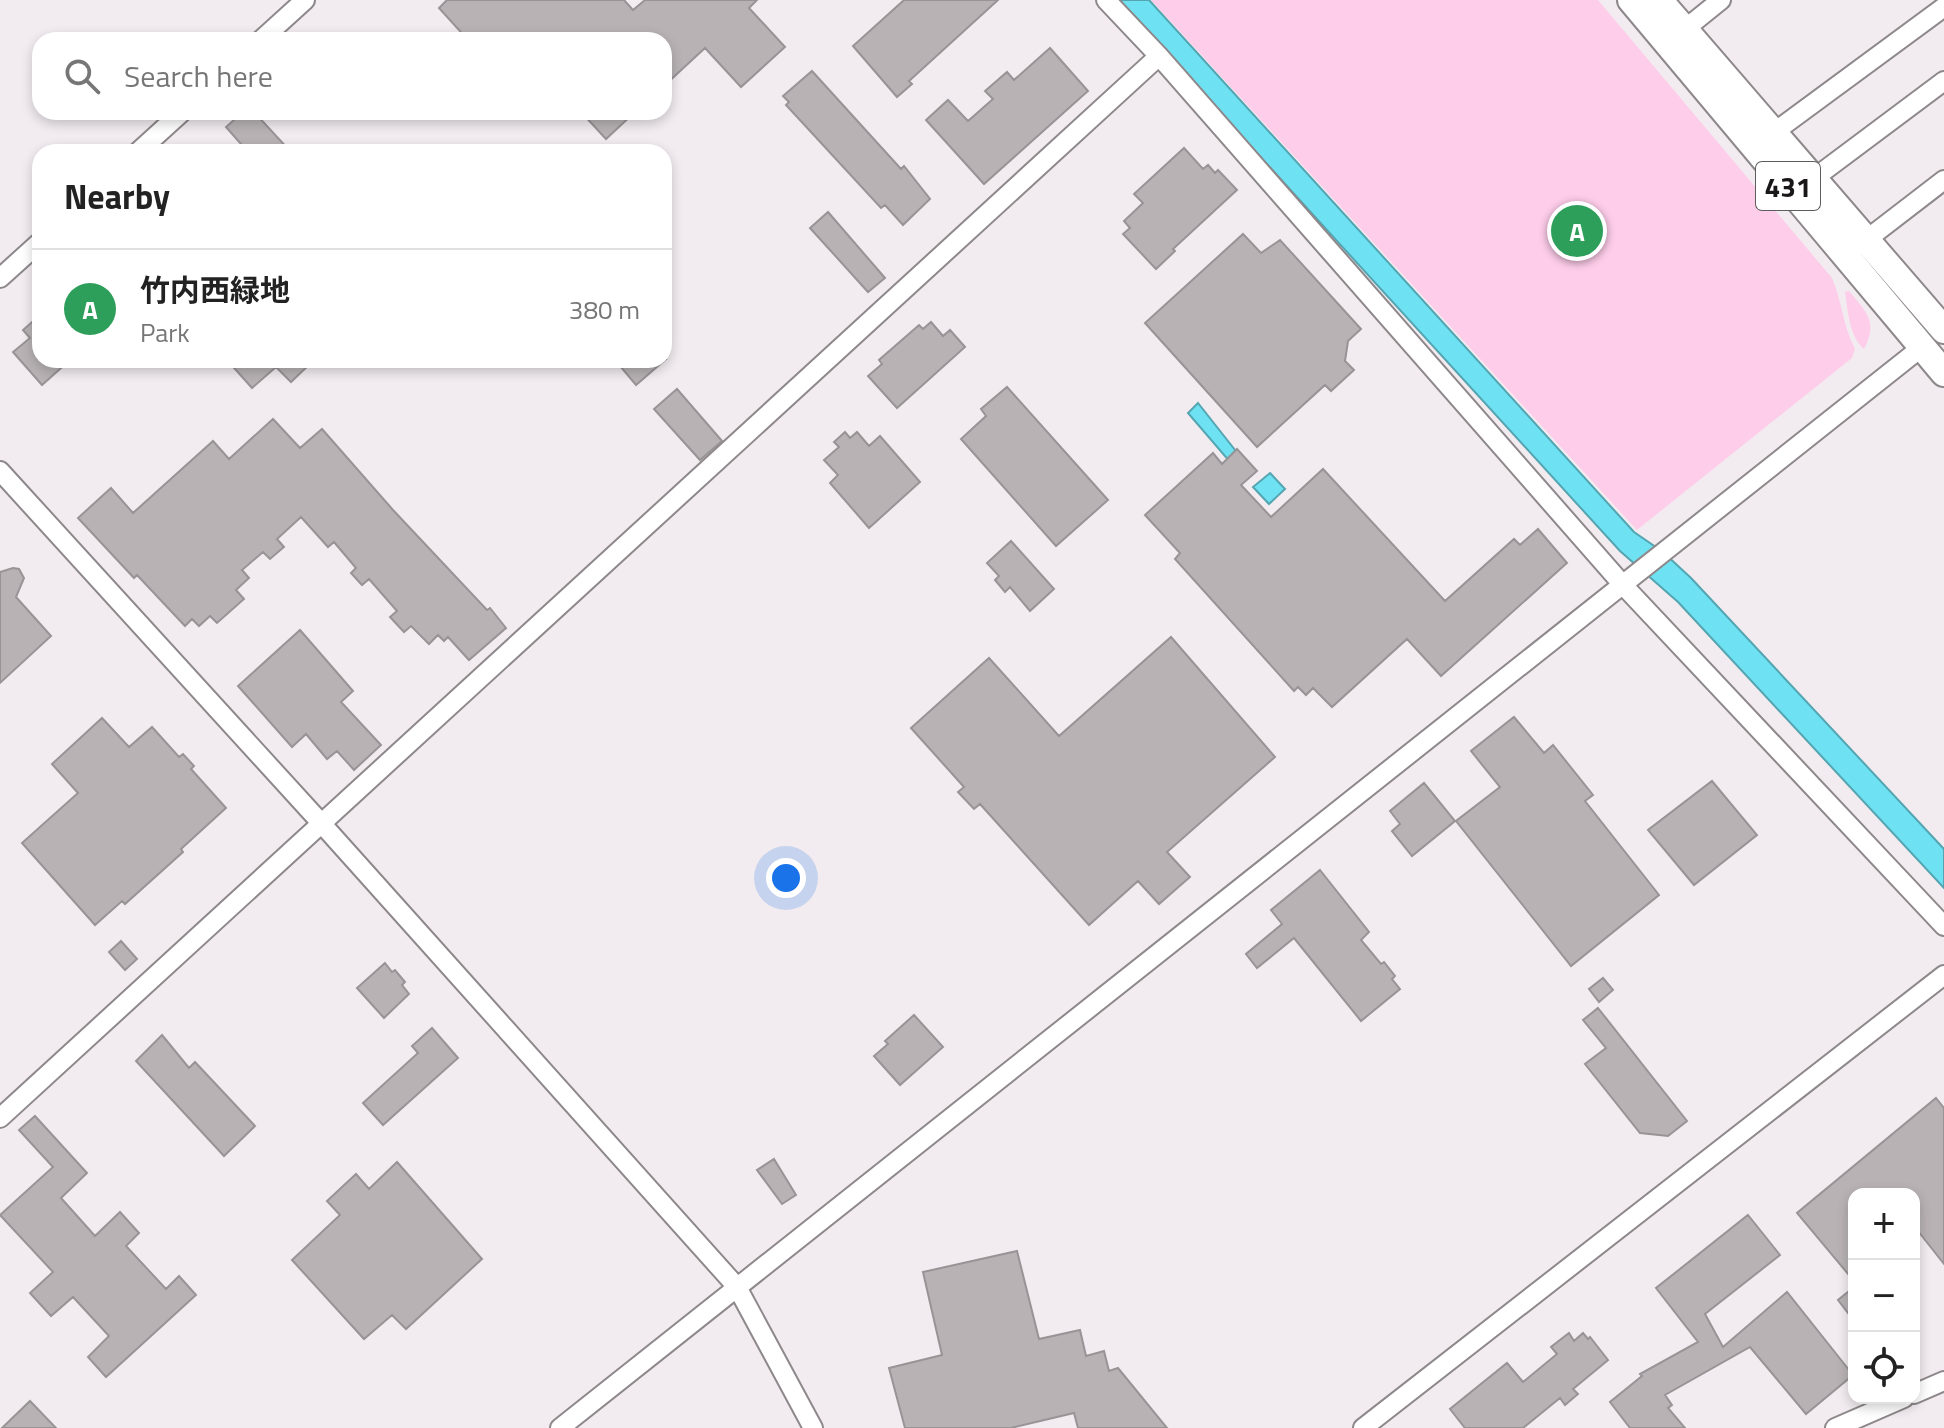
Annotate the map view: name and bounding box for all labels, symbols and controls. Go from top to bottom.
search box [32,32,672,120]
text: Search here [124,53,273,99]
icon: search [60,54,104,98]
road number: 431 [1756,162,1820,210]
text: Nearby [64,170,170,222]
pin: A [1551,201,1603,261]
text: 竹内西緑地 [140,267,290,313]
text: A [82,290,98,329]
text: 380 m [569,290,640,329]
text: Park [140,313,190,352]
your location [766,858,806,898]
map controls [1848,1188,1920,1404]
button: + [1848,1188,1920,1260]
button: − [1848,1260,1920,1332]
button: locate [1848,1332,1920,1404]

